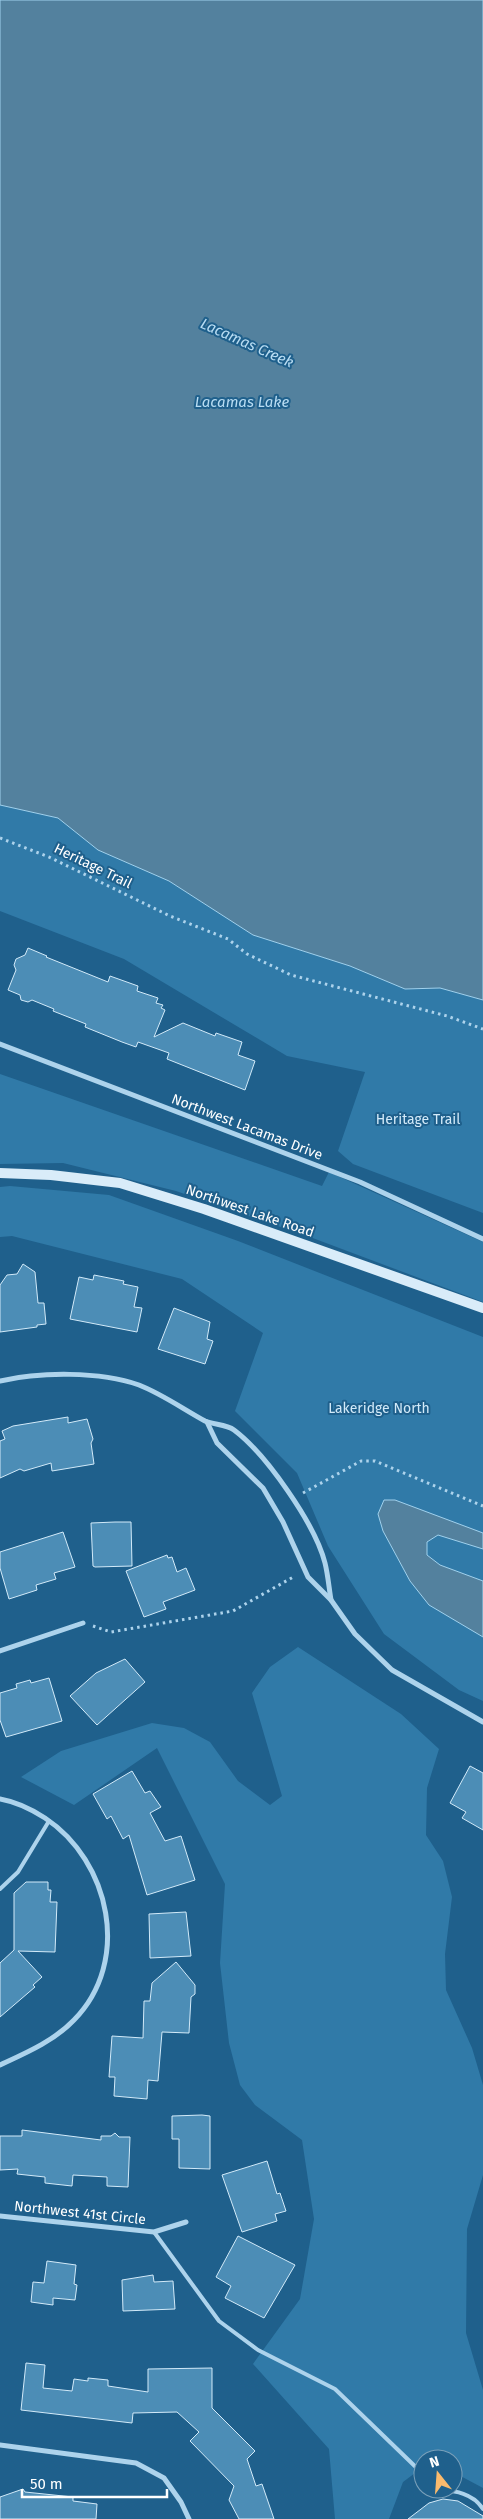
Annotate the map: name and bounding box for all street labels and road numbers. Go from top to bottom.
street label: Heritage Trail [51,840,135,892]
street label: Northwest Lacamas Drive [169,1090,325,1164]
street label: Northwest Lake Road [184,1181,316,1241]
street label: Northwest 41st Circle [13,2198,147,2228]

